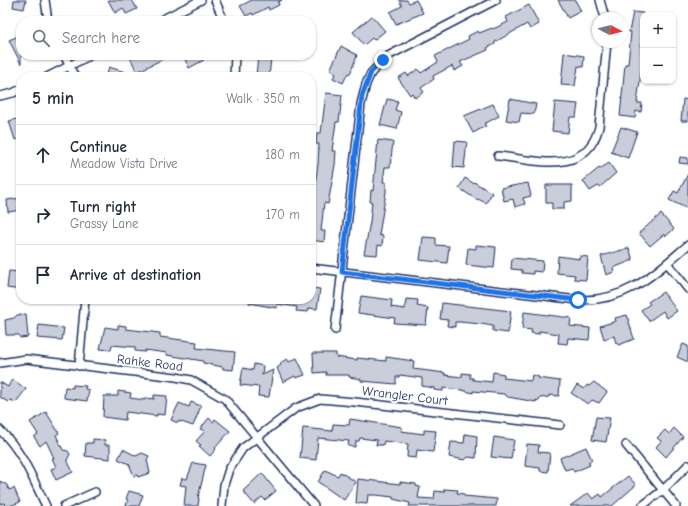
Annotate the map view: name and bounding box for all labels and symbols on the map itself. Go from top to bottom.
north arrow [592,12,628,48]
route end [374,51,392,69]
route start [569,291,587,309]
street label: Rahke Road [116,351,184,374]
street label: Wrangler Court [361,383,450,408]

